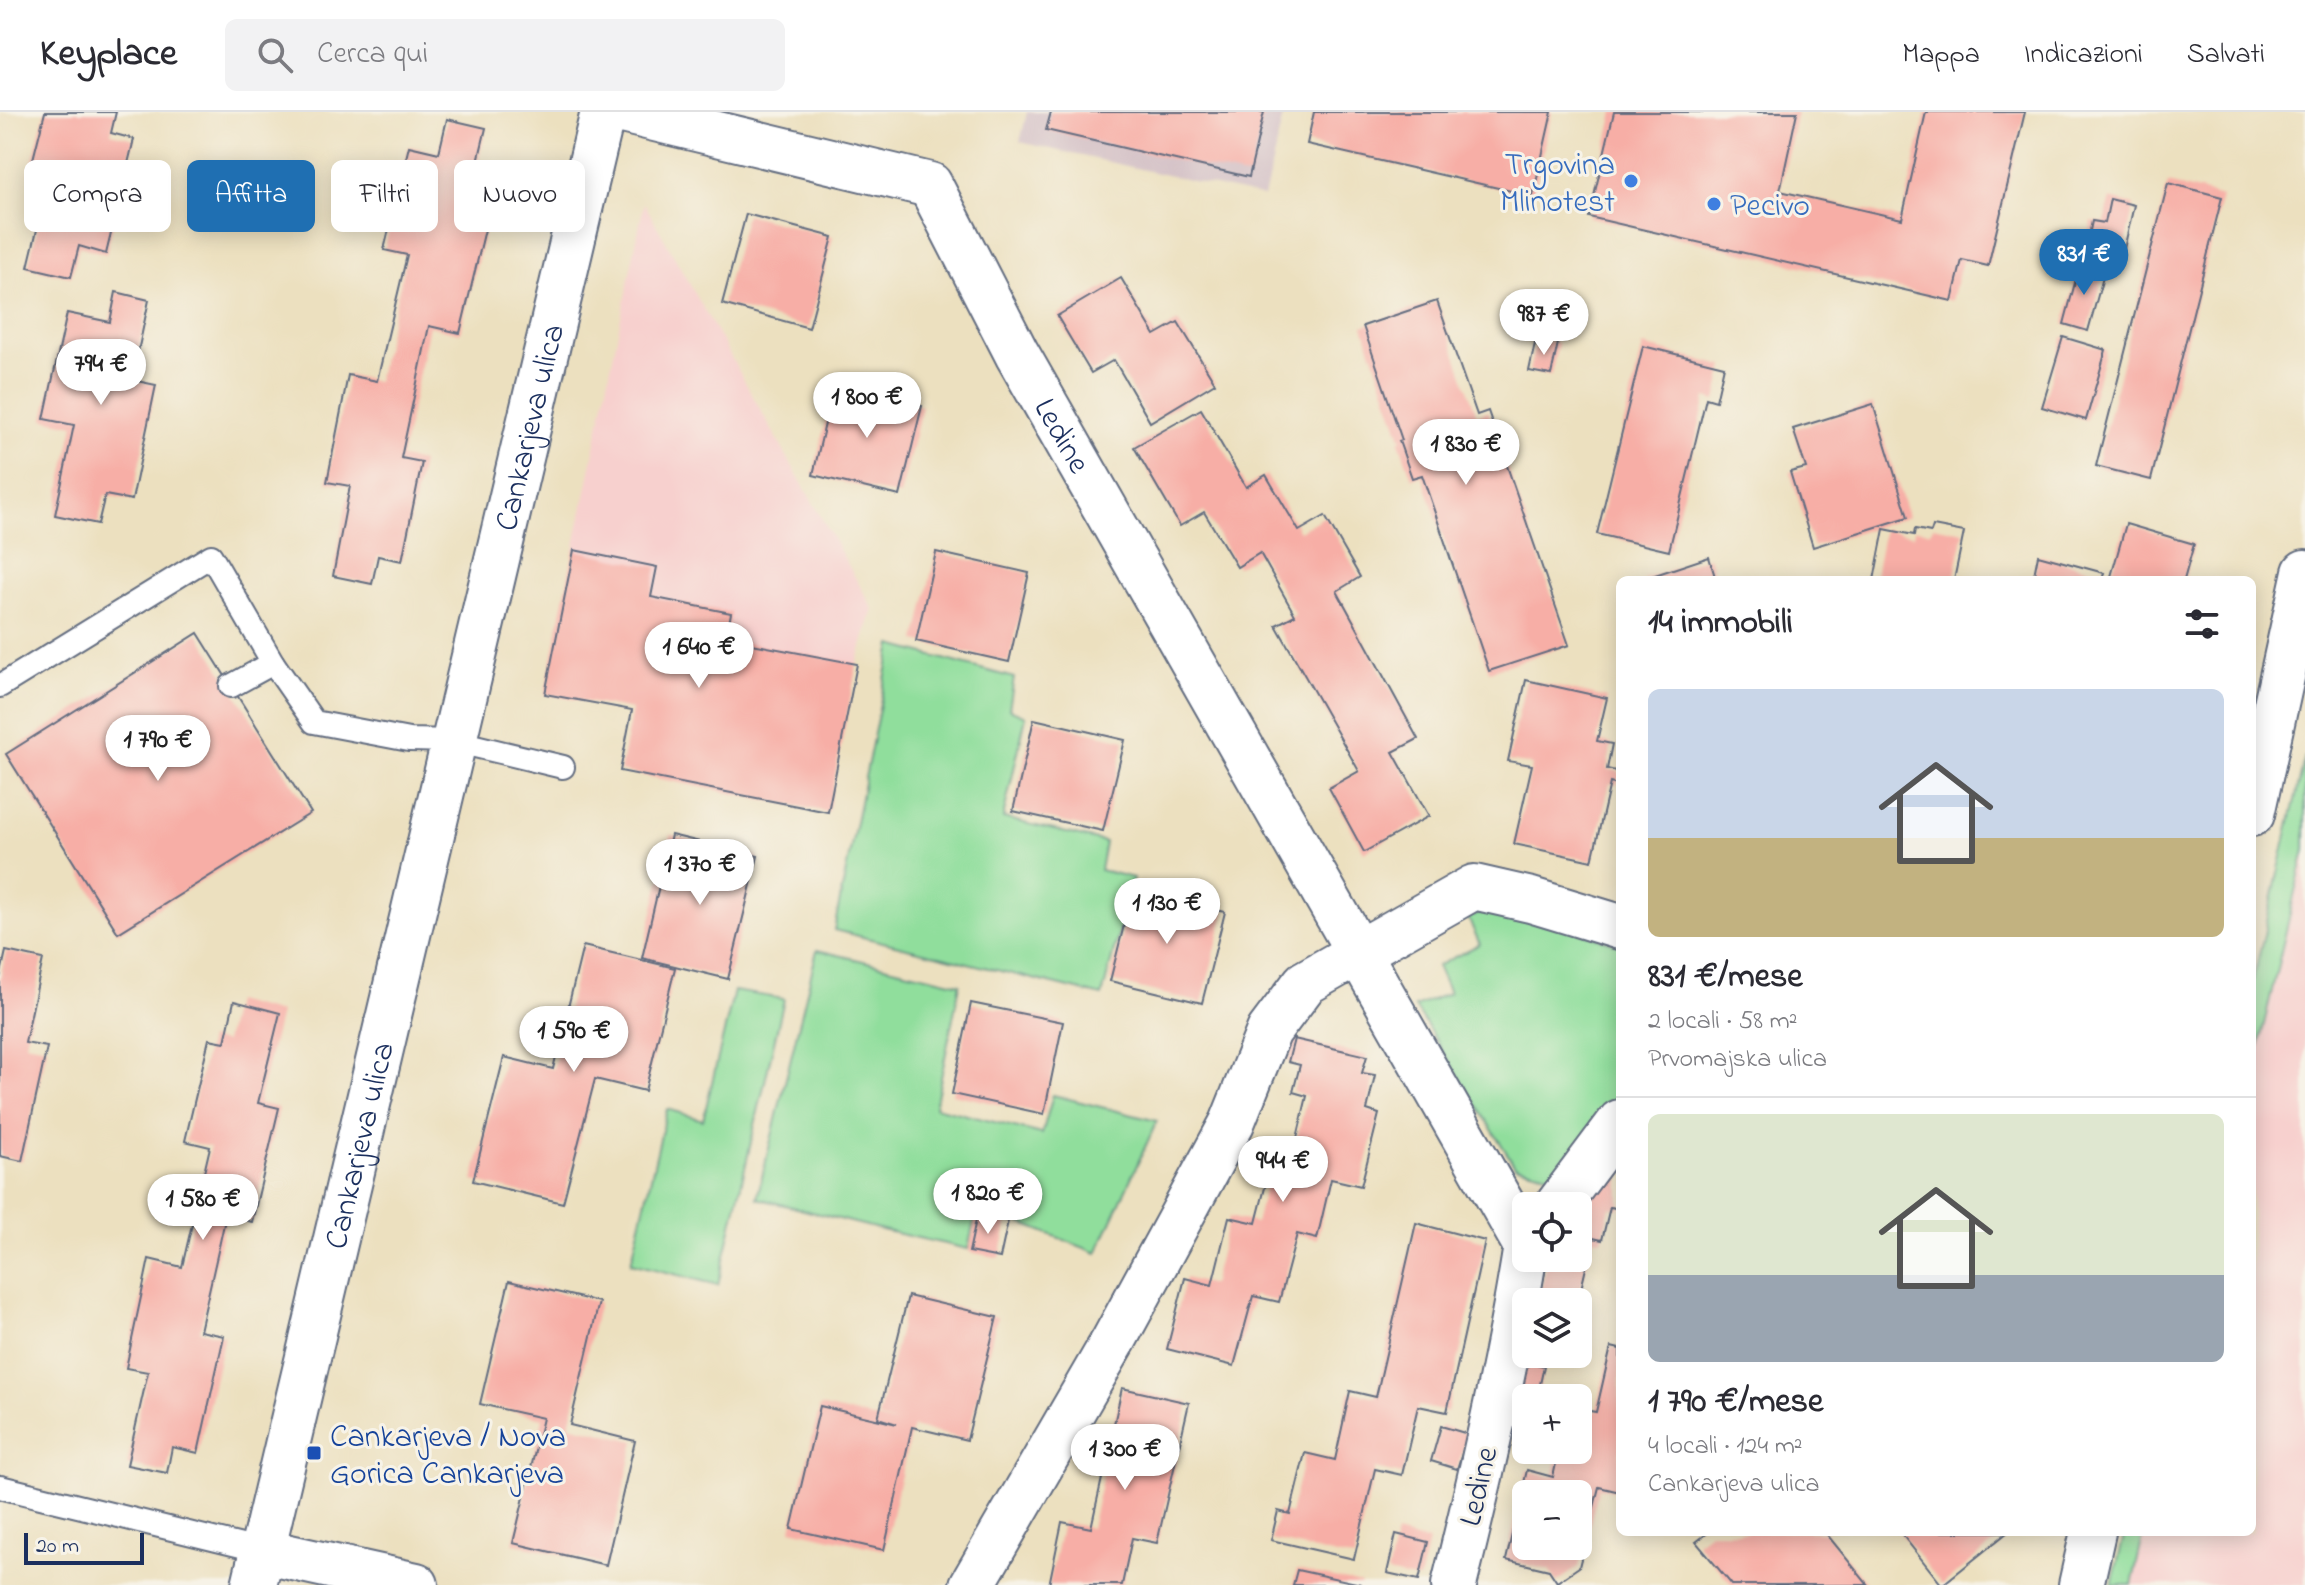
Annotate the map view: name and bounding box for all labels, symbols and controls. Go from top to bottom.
search box [225,19,785,91]
text: Keyplace [40,27,177,83]
icon: search [253,33,297,77]
text: Cerca qui [317,33,428,77]
text: Mappa [1902,35,1980,76]
text: Indicazioni [2024,35,2143,76]
text: Salvati [2187,35,2265,76]
place label: Trgovina Mlinotest [1500,143,1615,227]
chip: Compra [24,160,171,232]
chip: Affitta [187,160,315,232]
chip: Filtri [331,160,438,232]
chip: Nuovo [454,160,585,232]
marker: Trgovina Mlinotest [1622,172,1640,190]
place label: Pecivo [1730,184,1810,231]
marker: Pecivo [1705,195,1723,213]
pin: 831 € [2028,229,2140,297]
text: 831 € [2057,236,2111,274]
pin: 987 € [1488,289,1600,357]
text: 987 € [1518,296,1570,334]
street label: Cankarjeva ulica [485,320,579,536]
pin: 794 € [45,339,157,407]
text: 794 € [74,346,128,384]
pin: 1 800 € [793,372,941,440]
text: 1 800 € [831,379,903,417]
street label: Ledine [1020,390,1101,484]
pin: 1 830 € [1392,419,1540,487]
text: 1 830 € [1430,426,1502,464]
text: 14 immobili [1648,599,1793,649]
icon: filters [2180,602,2224,646]
pin: 1 640 € [625,622,773,690]
text: 1 640 € [663,629,735,667]
pin: 1 790 € [84,715,232,783]
text: 1 790 € [123,722,193,760]
icon: home [1864,741,2008,885]
pin: 1 370 € [626,839,774,907]
text: 1 370 € [664,846,736,884]
pin: 1 130 € [1093,878,1241,946]
text: 1 130 € [1132,885,1202,923]
text: 831 €/mese [1648,953,1803,1003]
text: 2 locali · 58 m² [1648,1003,1798,1041]
pin: 1 590 € [500,1006,648,1074]
text: 1 590 € [537,1013,611,1051]
street label: Cankarjeva ulica [314,1038,409,1254]
text: Prvomajska ulica [1648,1041,1827,1079]
pin: 944 € [1227,1136,1339,1204]
text: 944 € [1256,1143,1310,1181]
icon: home [1864,1166,2008,1310]
pin: 1 820 € [914,1168,1062,1236]
pin: 1 580 € [129,1174,277,1242]
text: 1 820 € [951,1175,1025,1213]
text: 1 580 € [165,1181,241,1219]
map controls [1512,1192,1592,1560]
button: locate [1512,1192,1592,1272]
button: layers [1512,1288,1592,1368]
text: 1 790 €/mese [1648,1378,1823,1428]
button: + [1512,1384,1592,1464]
place label: Cankarjeva / Nova Gorica Cankarjeva [330,1415,566,1499]
pin: 1 300 € [1051,1424,1199,1492]
text: 4 locali · 124 m² [1648,1428,1803,1466]
text: 1 300 € [1089,1431,1161,1469]
street label: Ledine [1449,1442,1512,1531]
marker: Cankarjeva / Nova Gorica Cankarjeva [305,1444,323,1462]
text: Cankarjeva ulica [1648,1466,1819,1504]
button: − [1512,1480,1592,1560]
scale bar [24,1529,144,1565]
text: 20 m [36,1531,79,1563]

